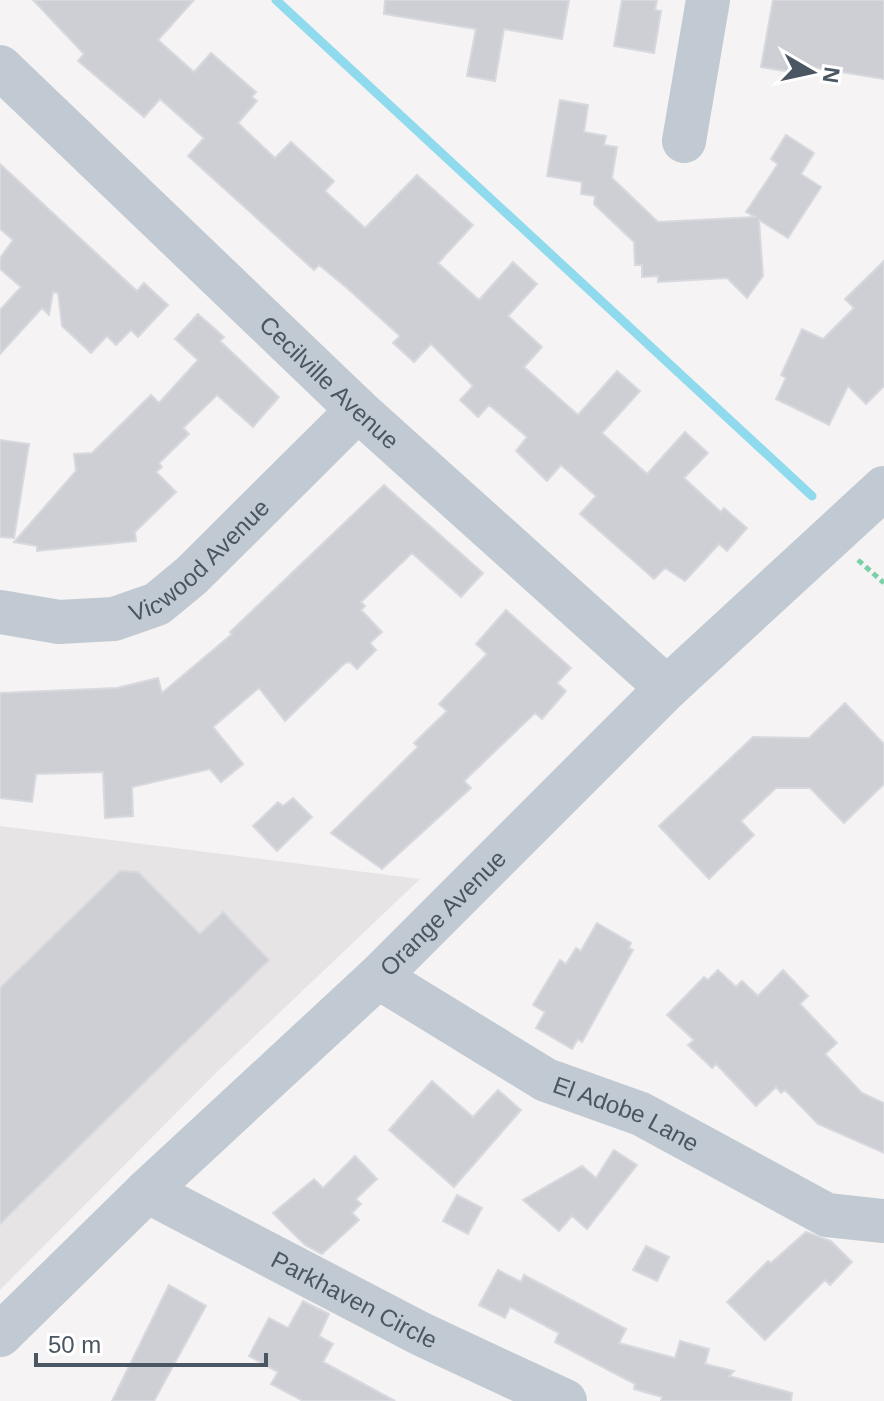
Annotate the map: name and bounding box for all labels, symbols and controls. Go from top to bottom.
north arrow [772,32,852,112]
text: N [818,65,845,85]
street label: Cecilville Avenue [255,310,405,454]
street label: Vicwood Avenue [125,493,274,626]
street label: Orange Avenue [374,844,511,981]
street label: El Adobe Lane [550,1070,704,1156]
street label: Parkhaven Circle [267,1245,442,1353]
scale bar [36,1317,266,1367]
text: 50 m [48,1331,101,1358]

